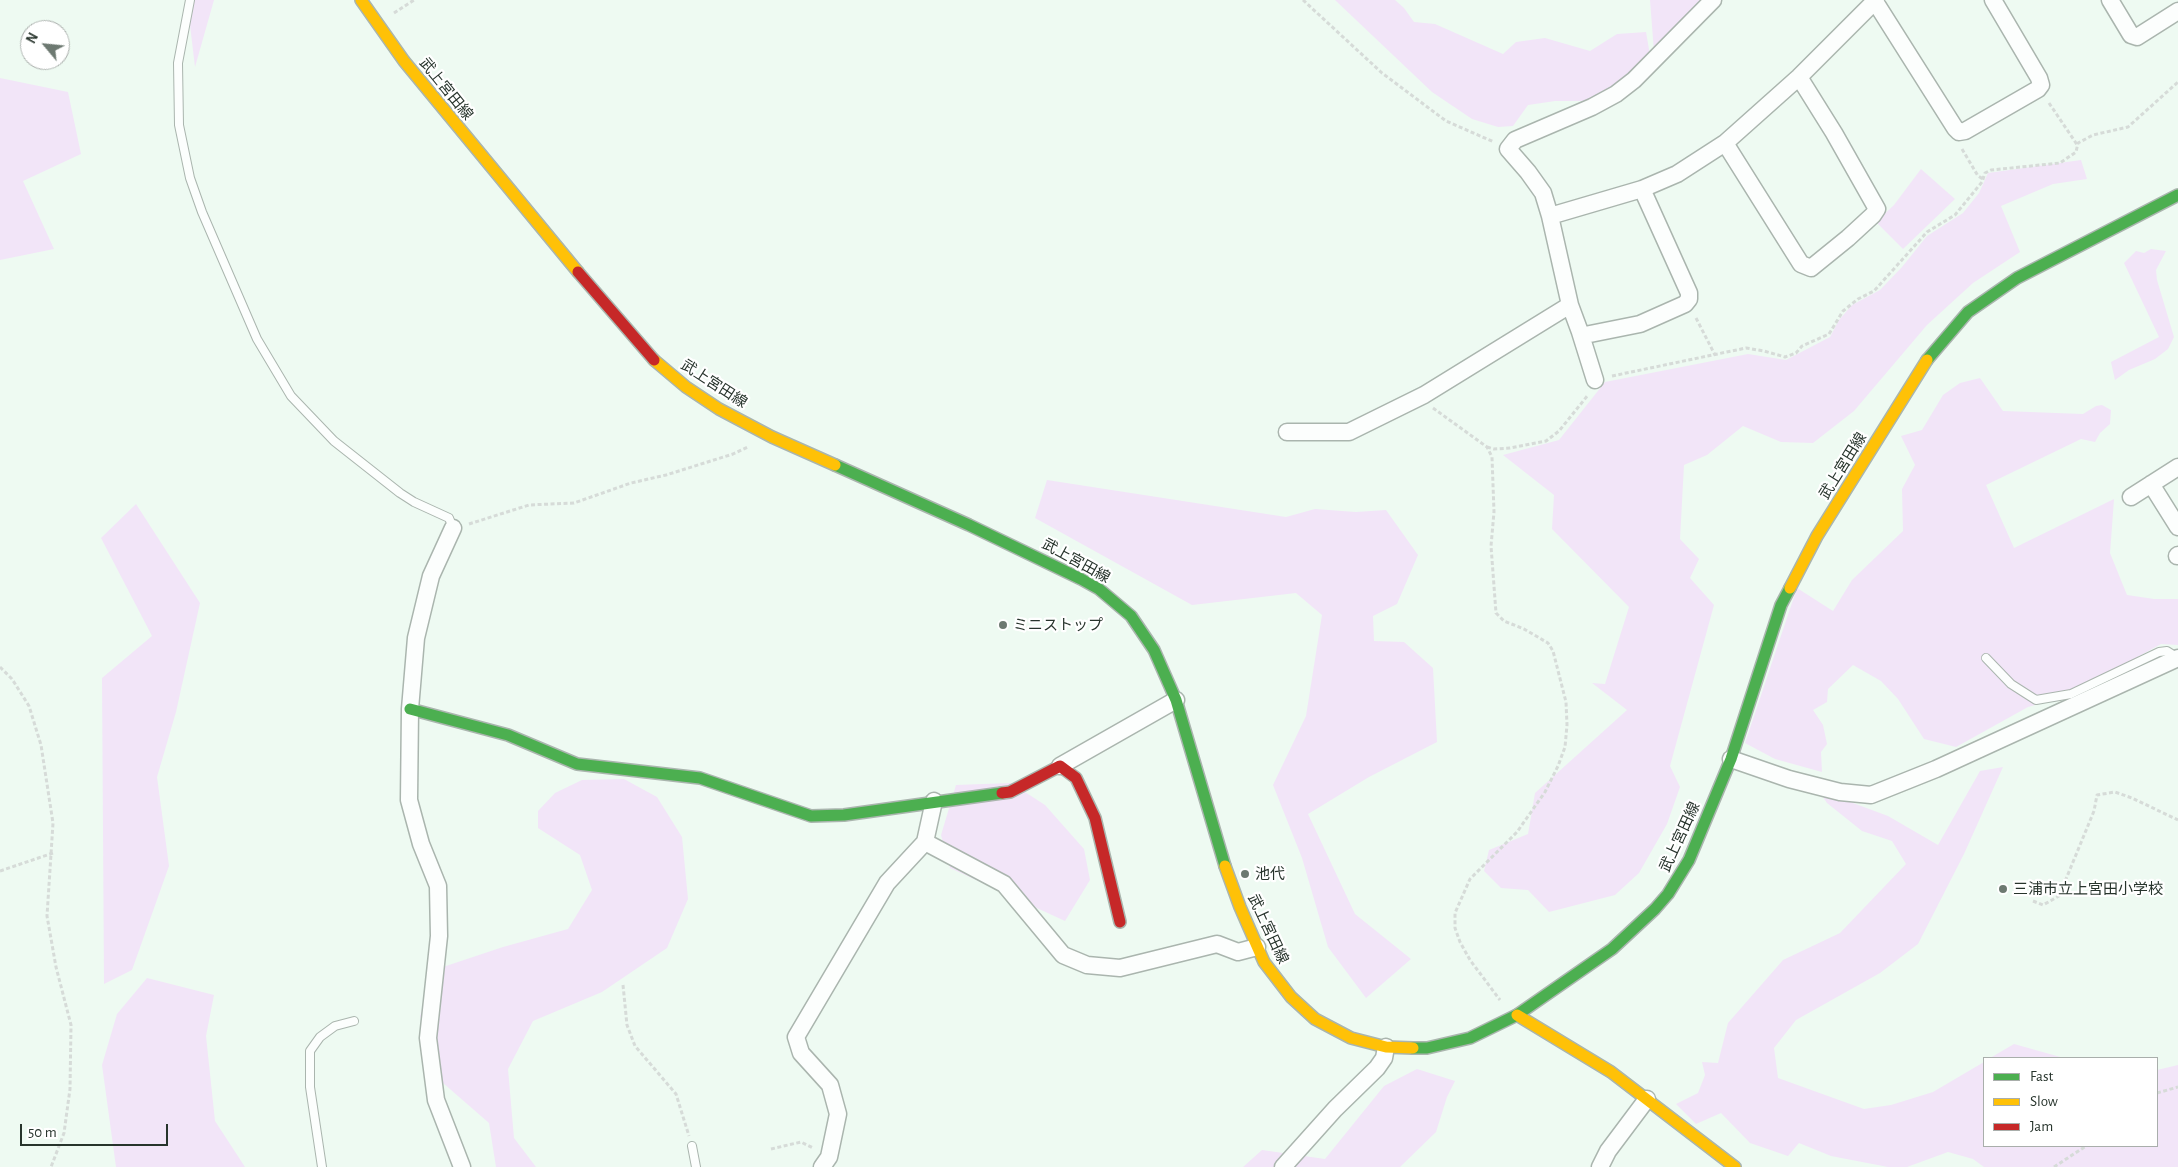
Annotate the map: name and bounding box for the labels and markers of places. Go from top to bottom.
place label: ミニストップ [1013,616,1103,634]
marker: ミニストップ [997,619,1009,631]
place label: 池代 [1255,865,1285,883]
marker: 池代 [1239,868,1251,880]
place label: 三浦市立上宮田小学校 [2013,880,2163,898]
marker: 三浦市立上宮田小学校 [1997,883,2009,895]

